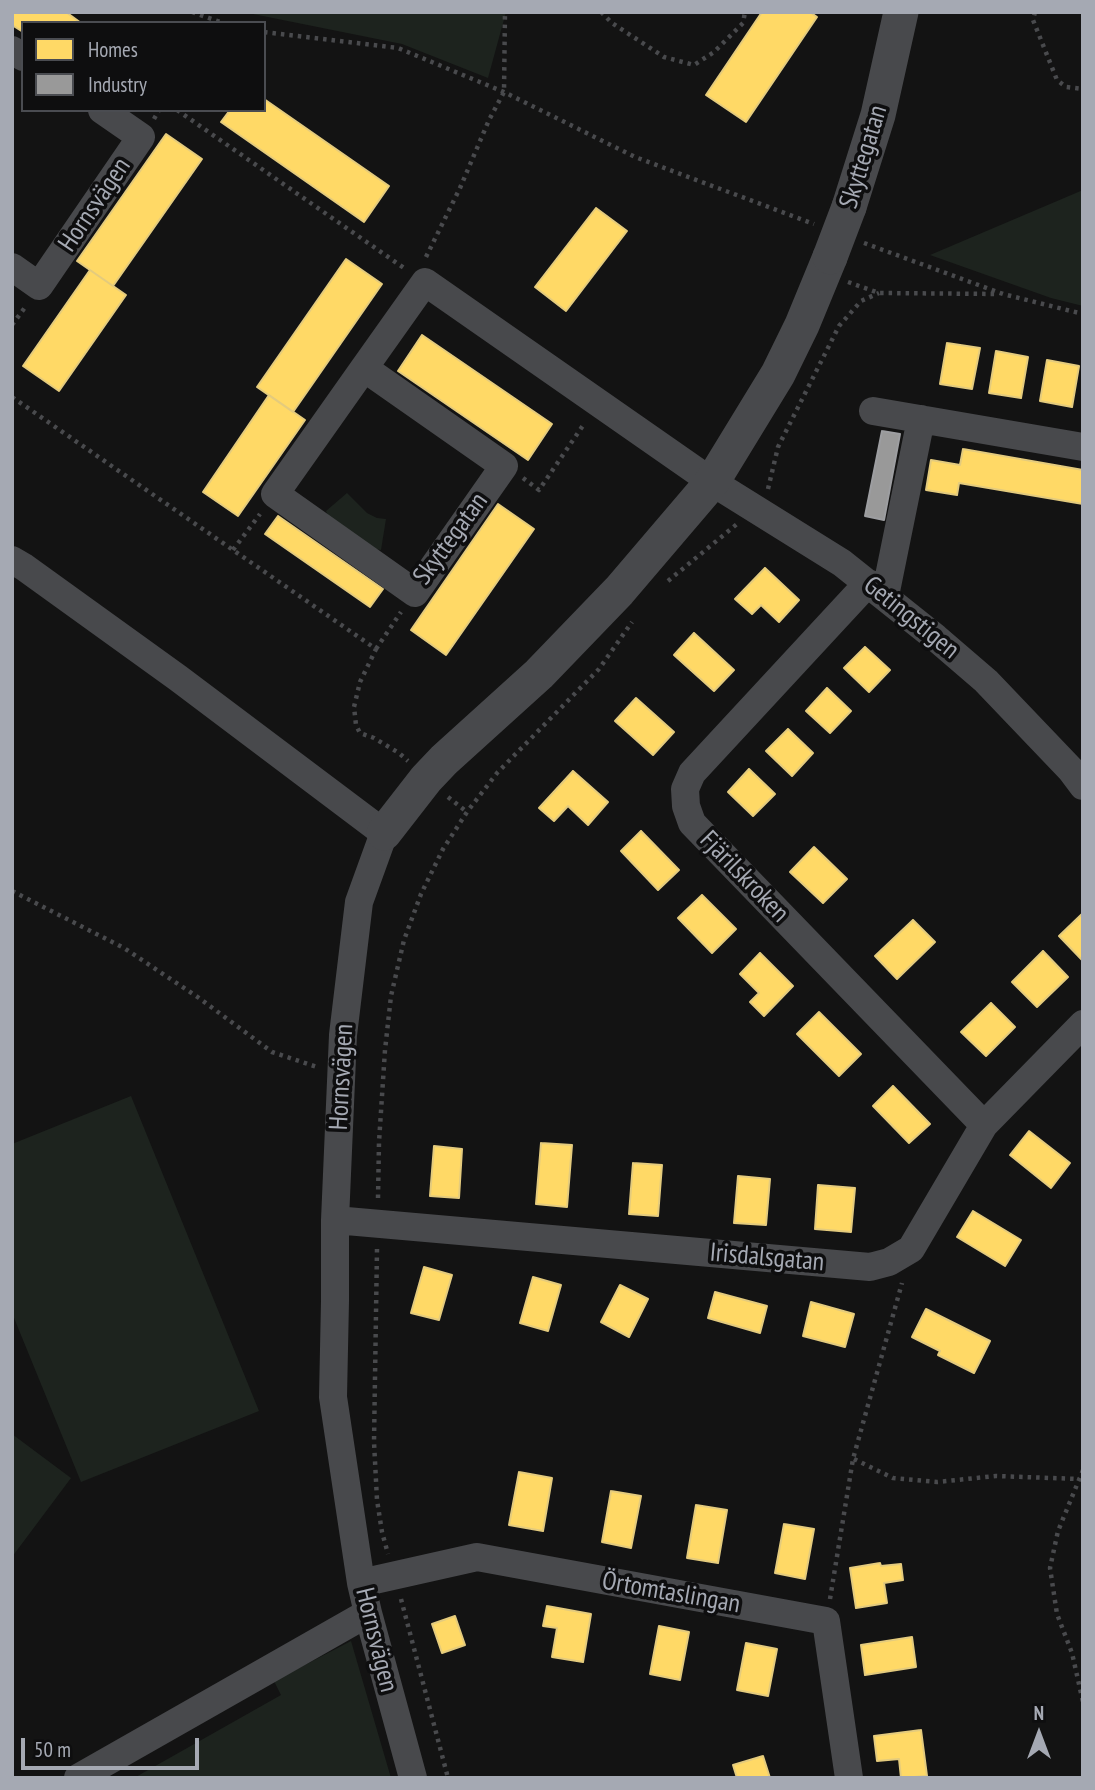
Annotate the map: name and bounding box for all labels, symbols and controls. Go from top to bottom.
legend [21,21,266,112]
text: Homes [88,36,138,63]
text: Industry [88,71,147,98]
street label: Skyttegatan [834,102,894,212]
street label: Hornsvägen [52,152,138,258]
street label: Skyttegatan [407,487,495,591]
street label: Getingstigen [857,570,965,666]
street label: Fjärilskroken [693,825,795,929]
street label: Hornsvägen [324,1023,360,1131]
street label: Irisdalsgatan [709,1237,825,1279]
street label: Örtomtaslingan [600,1566,742,1620]
street label: Hornsvägen [348,1585,404,1695]
north arrow [1004,1699,1074,1769]
text: N [1034,1701,1044,1725]
scale bar [24,1724,203,1768]
text: 50 m [34,1736,71,1763]

